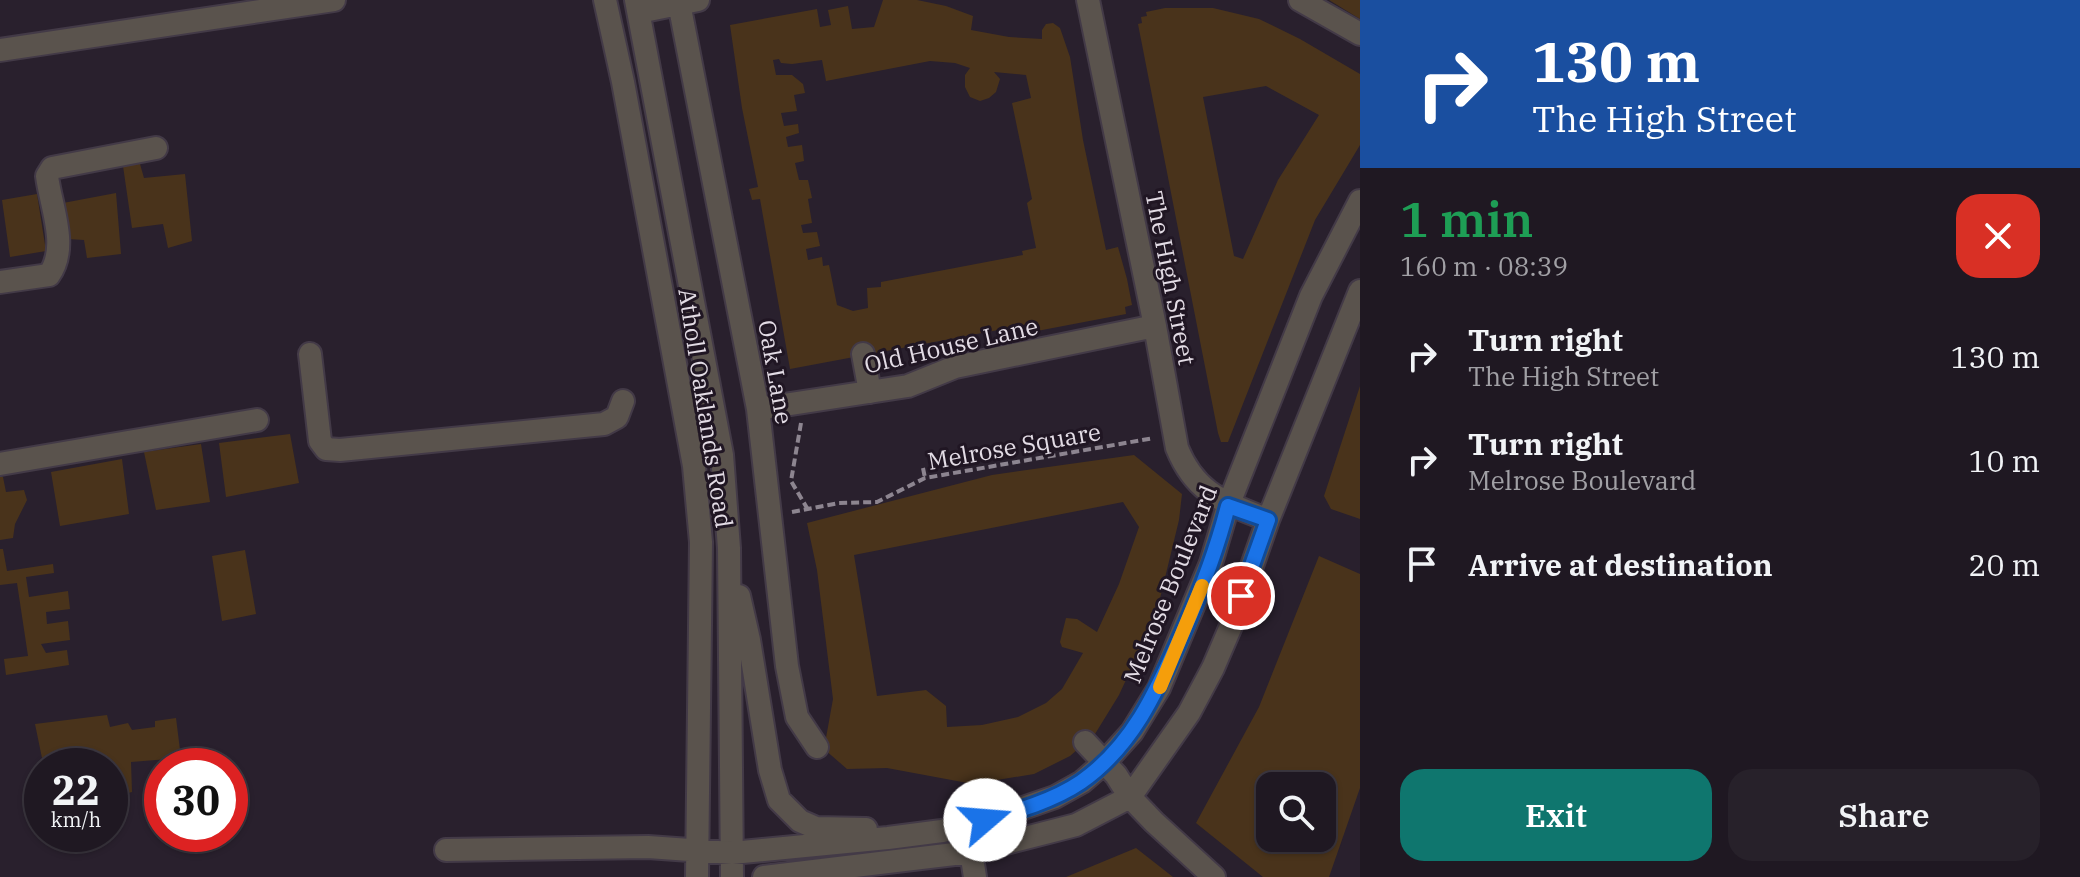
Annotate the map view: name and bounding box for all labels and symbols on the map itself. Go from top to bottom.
street label: The High Street [1138,188,1204,368]
street label: Atholl Oaklands Road [671,286,741,530]
street label: Old House Lane [861,309,1041,381]
street label: Oak Lane [751,317,801,427]
street label: Melrose Square [925,415,1103,477]
street label: Melrose Boulevard [1116,480,1224,688]
pin [1207,562,1275,630]
speed limit sign: 30 [144,748,248,852]
position arrow [943,778,1027,862]

